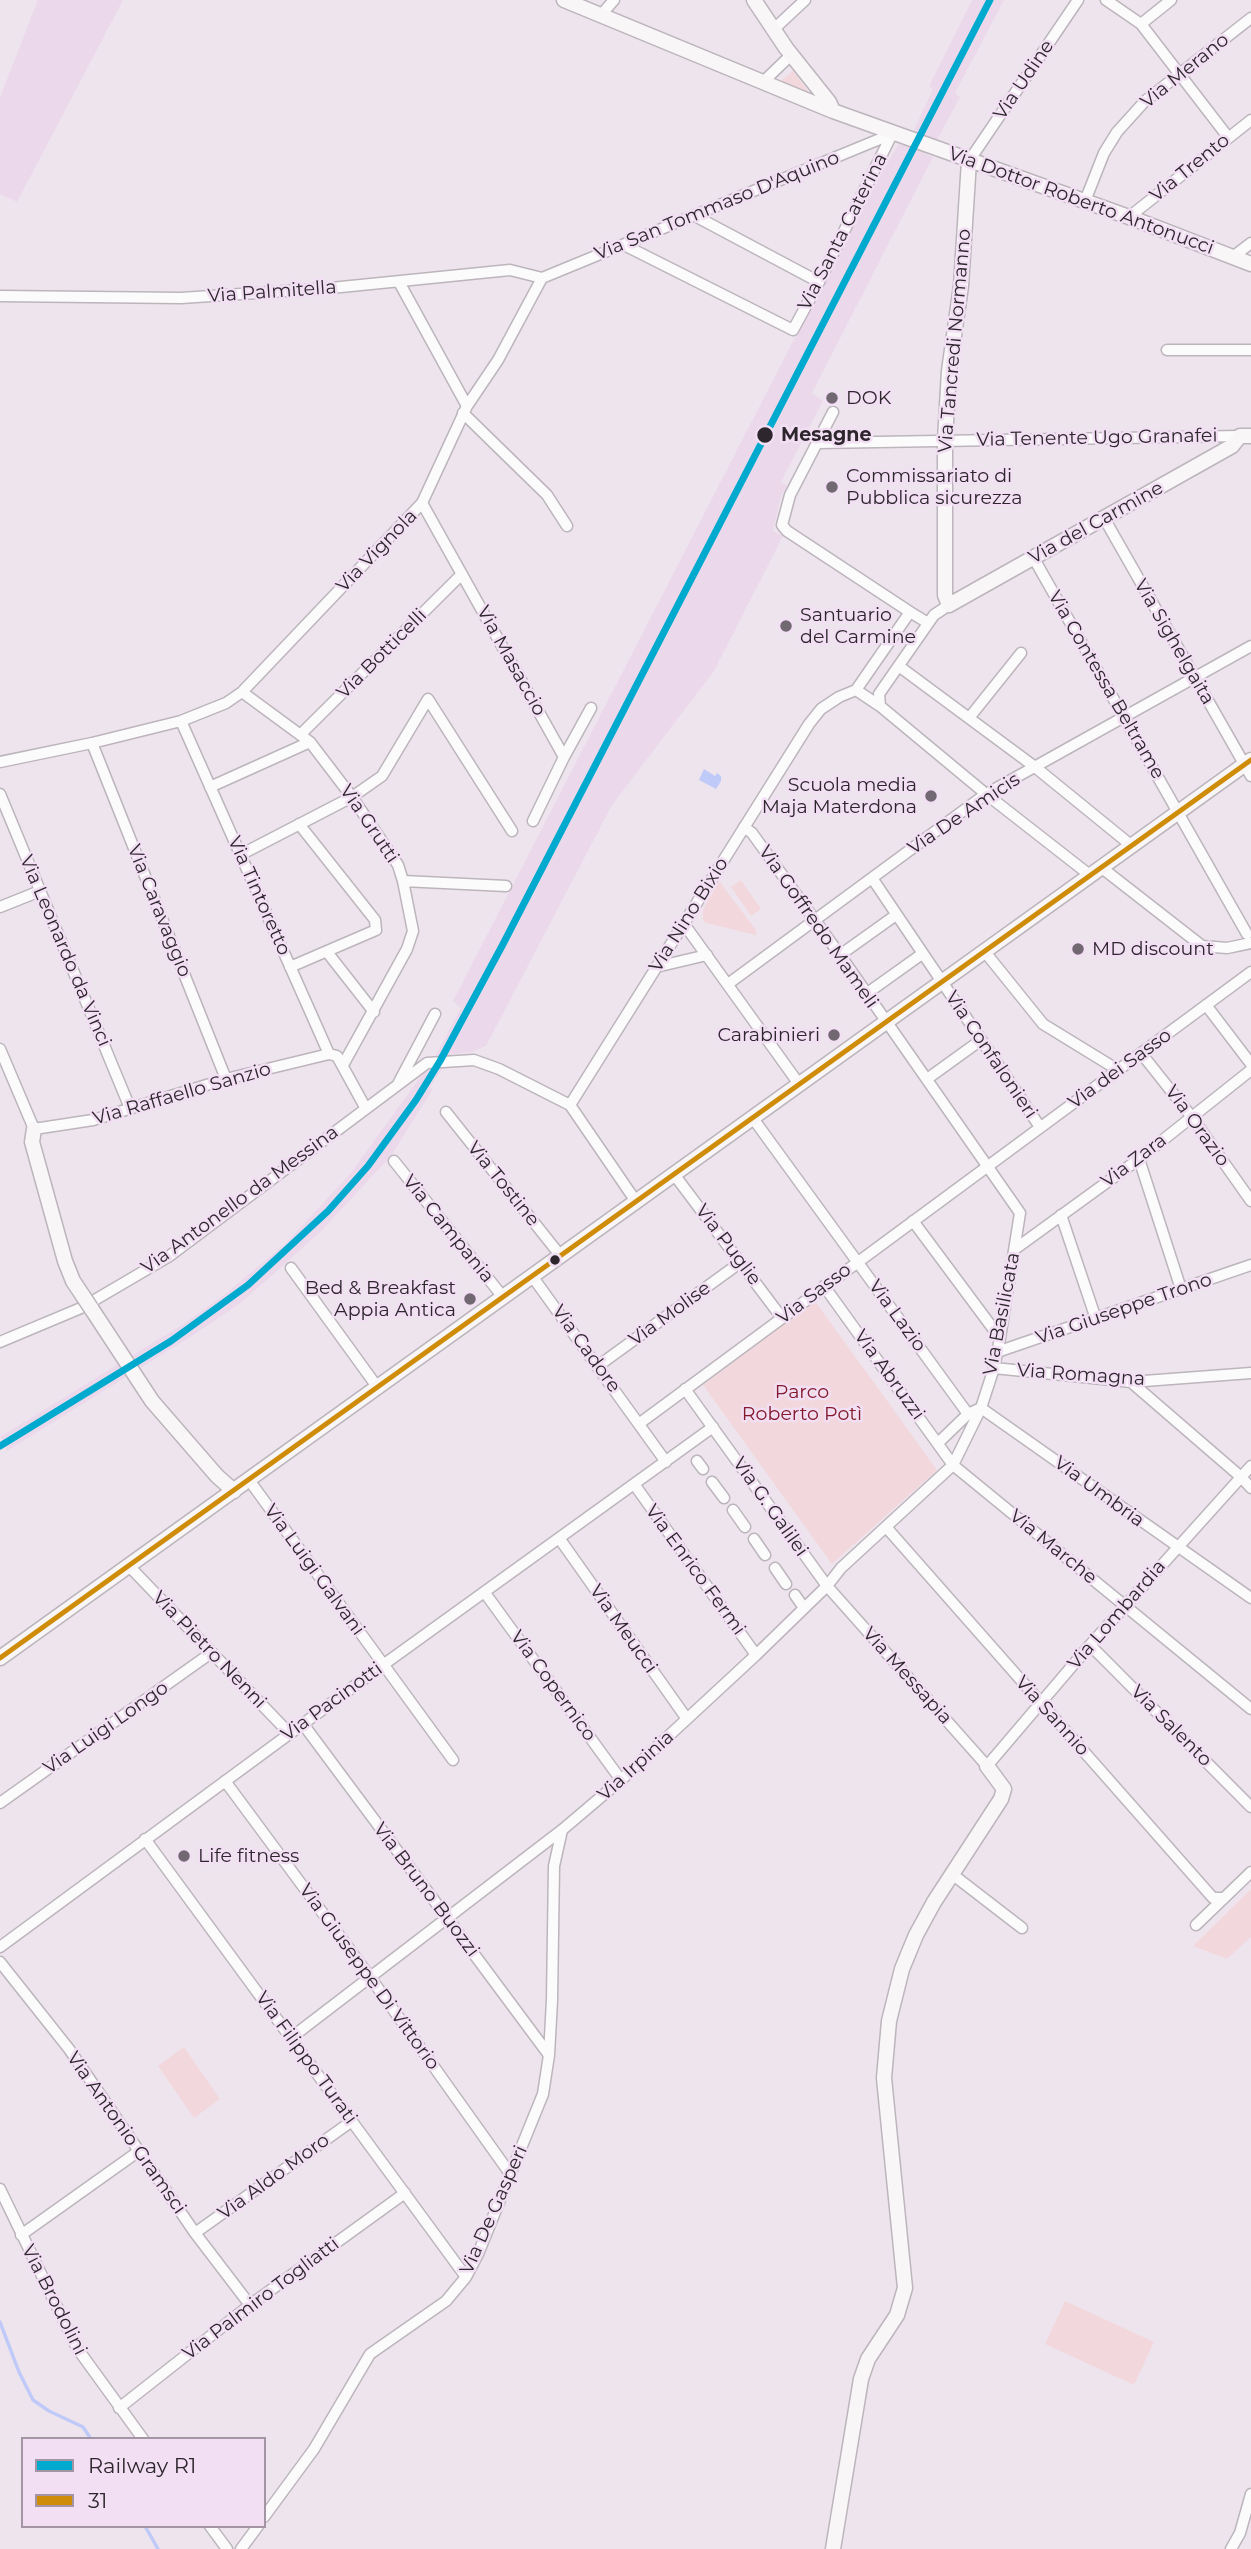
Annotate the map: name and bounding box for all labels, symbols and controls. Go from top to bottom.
street label: Via Merano [1136,29,1234,113]
street label: Via Udine [989,36,1059,124]
street label: Via Trento [1146,129,1234,207]
street label: Via Dottor Roberto Antonucci [945,142,1217,260]
street label: Via San Tommaso D'Aquino [591,146,843,266]
street label: Via Santa Caterina [793,150,893,314]
street label: Via Tancredi Normanno [934,228,976,454]
street label: Via Palmitella [207,276,337,308]
place label: DOK [846,387,891,409]
marker: DOK [824,390,840,406]
place label: Mesagne [781,424,872,446]
street label: Via Tenente Ugo Granafei [976,424,1218,452]
marker: Mesagne [755,425,775,445]
place label: Commissariato di Pubblica sicurezza [846,465,1023,509]
street label: Via del Carmine [1025,477,1167,569]
marker: Commissariato di Pubblica sicurezza [824,479,840,495]
street label: Via Vignola [332,505,422,597]
street label: Via Sighelgaita [1129,575,1219,709]
street label: Via Contessa Beltrame [1043,587,1169,783]
street label: Via Masaccio [471,602,551,720]
street label: Via Botticelli [332,604,432,704]
place label: Santuario del Carmine [800,604,916,648]
marker: Santuario del Carmine [778,618,794,634]
street label: Via De Amicis [904,768,1024,860]
place label: Scuola media Maja Materdona [762,774,917,818]
street label: Via Grutti [335,780,403,868]
marker: Scuola media Maja Materdona [923,788,939,804]
street label: Via Tintoretto [223,833,295,959]
street label: Via Caravaggio [122,841,196,981]
street label: Via Goffredo Mameli [753,841,883,1013]
street label: Via Leonardo da Vinci [14,852,116,1050]
street label: Via Nino Bixio [645,853,733,977]
place label: MD discount [1092,938,1214,960]
marker: MD discount [1070,941,1086,957]
street label: Via Confalonieri [940,987,1042,1123]
place label: Carabinieri [717,1024,820,1046]
street label: Via dei Sasso [1064,1024,1176,1114]
marker: Carabinieri [826,1027,842,1043]
street label: Via Raffaello Sanzio [90,1058,274,1130]
street label: Via Orazio [1160,1081,1234,1171]
street label: Via Antonello da Messina [137,1121,343,1279]
street label: Via Zara [1097,1129,1171,1193]
street label: Via Tostine [462,1137,544,1231]
street label: Via Campania [398,1170,498,1288]
street label: Via Puglie [690,1200,766,1290]
street label: Via Basilicata [979,1251,1025,1377]
unlabelled marker [548,1253,562,1267]
street label: Via Sasso [772,1259,856,1329]
street label: Via Giuseppe Trono [1033,1268,1215,1350]
street label: Via Lazio [863,1276,931,1356]
place label: Bed & Breakfast Appia Antica [305,1277,456,1321]
street label: Via Molise [625,1277,715,1351]
marker: Bed & Breakfast Appia Antica [462,1291,478,1307]
street label: Via Cadore [547,1301,625,1397]
street label: Via Abruzzi [849,1326,929,1424]
street label: Via Romagna [1016,1359,1146,1391]
park label: Parco Roberto Potì [742,1381,862,1425]
street label: Via Umbria [1049,1452,1149,1532]
street label: Via G. Galilei [727,1453,813,1561]
street label: Via Luigi Galvani [259,1500,369,1640]
street label: Via Enrico Fermi [640,1500,750,1640]
street label: Via Marche [1005,1505,1101,1589]
street label: Via Lombardia [1063,1555,1171,1675]
street label: Via Meucci [584,1580,662,1678]
street label: Via Pietro Nenni [147,1587,271,1713]
street label: Via Messapia [857,1623,957,1729]
street label: Via Copernico [505,1626,601,1746]
street label: Via Pacinotti [277,1658,387,1746]
street label: Via Sannio [1010,1671,1094,1761]
street label: Via Luigi Longo [39,1677,173,1779]
street label: Via Salento [1126,1681,1216,1771]
street label: Via Irpinia [593,1726,679,1806]
street label: Via Bruno Buozzi [368,1818,484,1962]
place label: Life fitness [198,1845,299,1867]
marker: Life fitness [176,1848,192,1864]
street label: Via Giuseppe Di Vittorio [294,1879,444,2075]
street label: Via Filippo Turati [250,1987,362,2129]
street label: Via Antonio Gramsci [61,2048,191,2218]
street label: Via Aldo Moro [214,2129,334,2225]
street label: Via De Gasperi [455,2142,533,2278]
street label: Via Palmiro Togliatti [178,2233,344,2365]
street label: Via Brodolini [16,2241,92,2359]
legend [21,2437,266,2528]
text: Railway R1 [88,2453,196,2478]
text: 31 [88,2488,107,2513]

